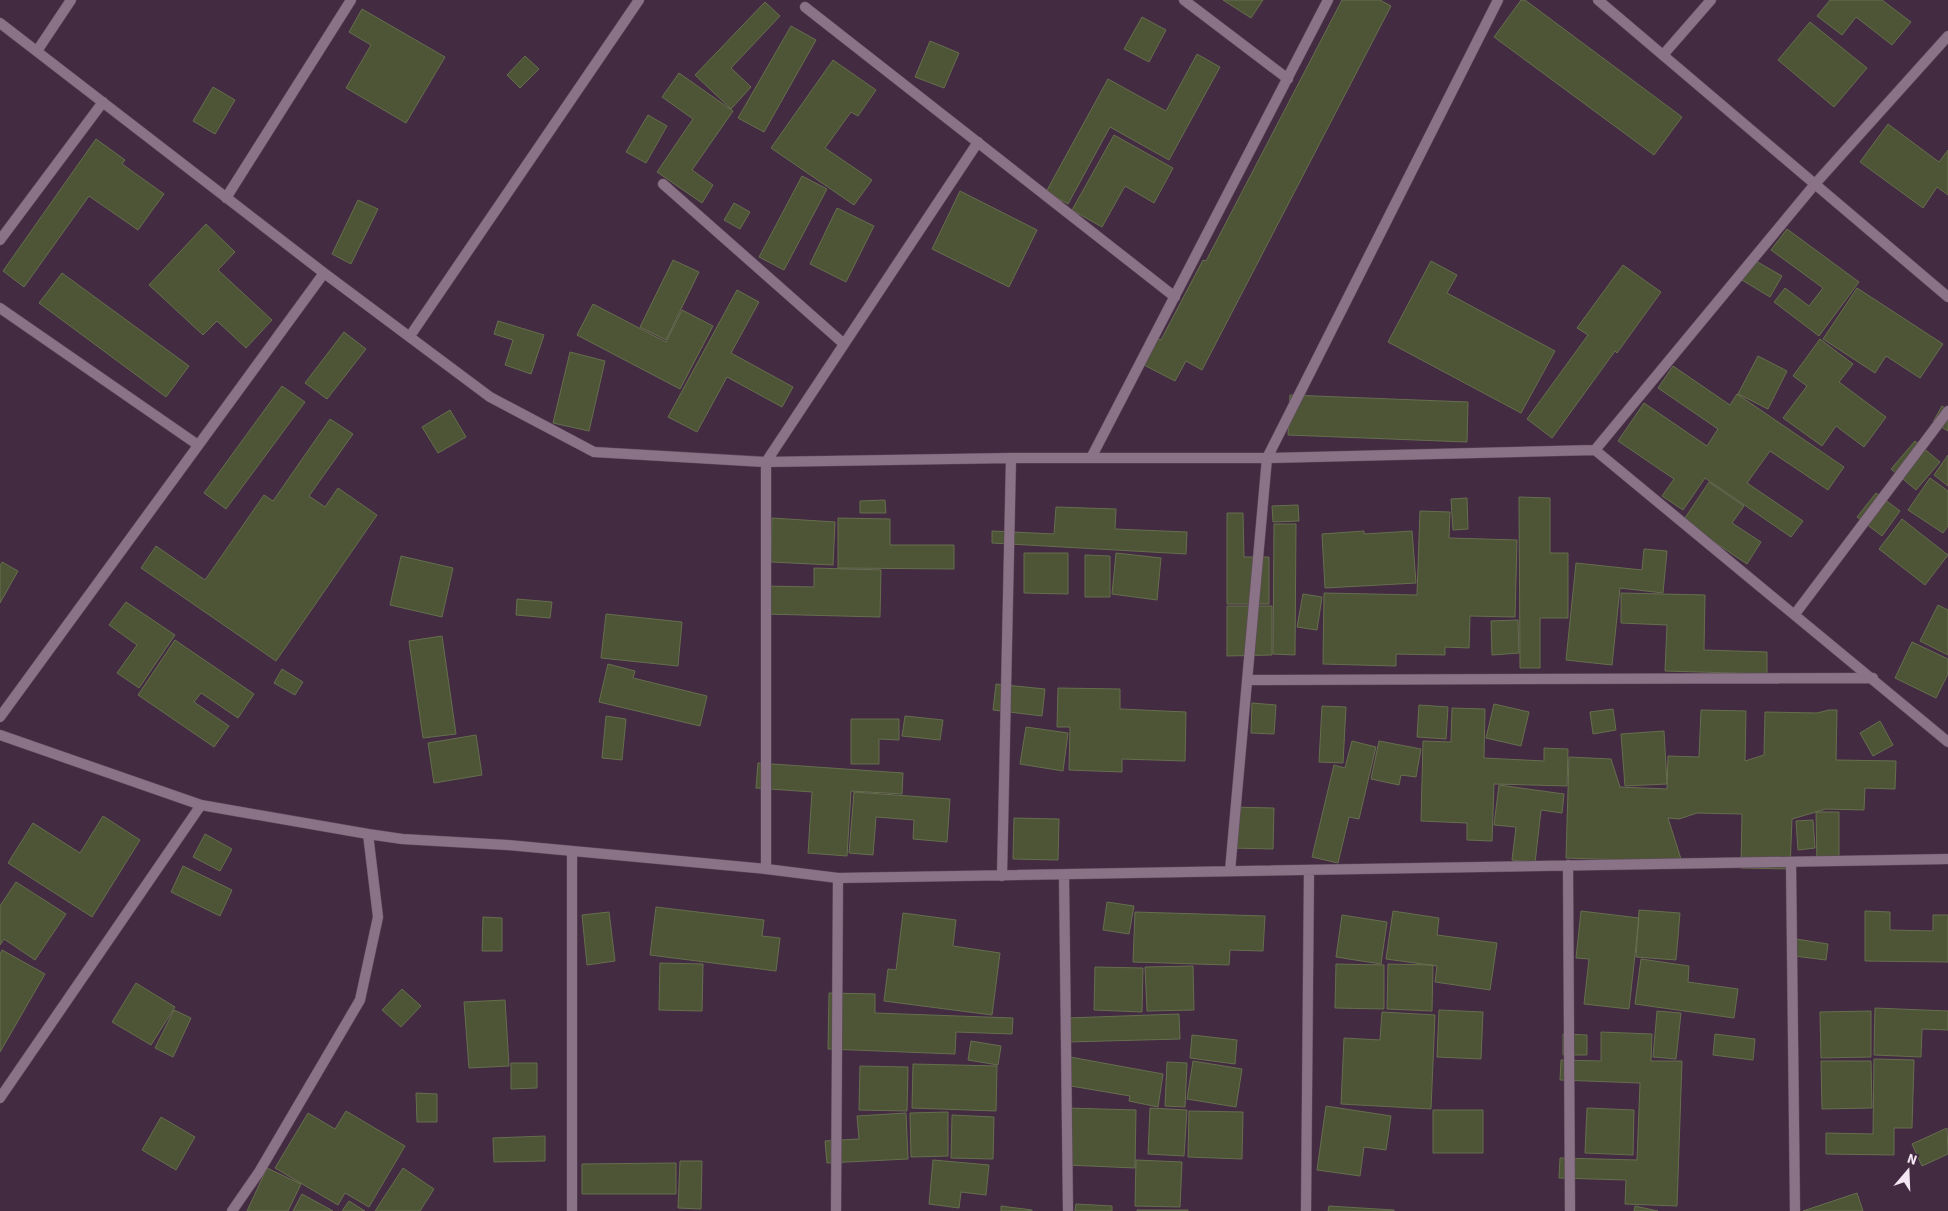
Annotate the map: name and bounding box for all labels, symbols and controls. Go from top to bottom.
north arrow [1883,1146,1933,1196]
text: N [1904,1149,1920,1171]

